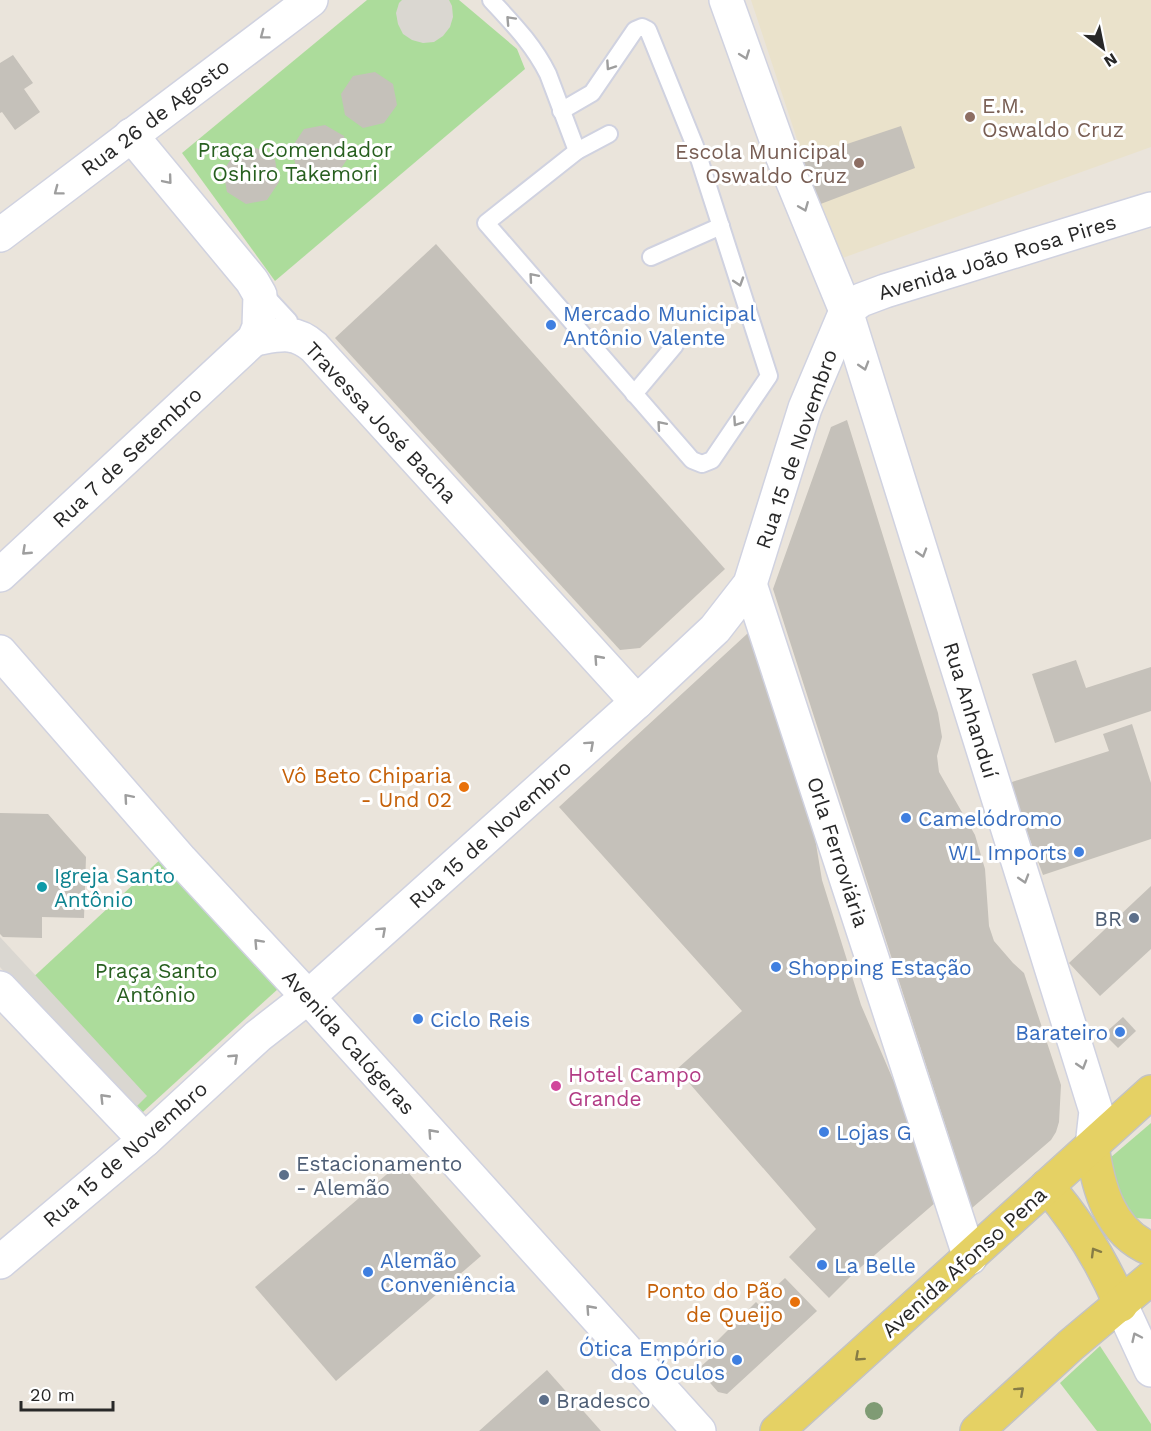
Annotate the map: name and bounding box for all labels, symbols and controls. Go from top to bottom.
one-way arrow [506,17,517,27]
north arrow [1073,18,1133,78]
one-way arrow [260,28,271,39]
one-way arrow [738,49,750,60]
text: N [1101,49,1121,71]
street label: Rua 26 de Agosto [76,53,234,181]
one-way arrow [605,60,617,70]
place label: E.M. Oswaldo Cruz [982,93,1124,142]
marker: E.M. Oswaldo Cruz [963,110,977,124]
park label: Praça Comendador Oshiro Takemori [198,137,393,186]
place label: Escola Municipal Oswaldo Cruz [675,139,848,188]
marker: Escola Municipal Oswaldo Cruz [852,156,866,170]
one-way arrow [161,173,172,184]
one-way arrow [54,183,65,194]
one-way arrow [797,200,809,211]
street label: Avenida João Rosa Pires [875,209,1119,305]
one-way arrow [529,274,540,284]
one-way arrow [732,276,744,287]
place label: Mercado Municipal Antônio Valente [563,301,756,350]
marker: Mercado Municipal Antônio Valente [544,318,558,332]
street label: Travessa José Bacha [300,336,462,508]
street label: Rua 15 de Novembro [750,346,842,552]
one-way arrow [857,360,869,371]
street label: Rua 7 de Setembro [47,381,207,533]
one-way arrow [734,416,745,427]
one-way arrow [657,421,668,432]
one-way arrow [22,543,33,554]
one-way arrow [915,547,927,558]
street label: Rua Anhanduí [938,639,1004,781]
one-way arrow [594,655,605,666]
one-way arrow [583,741,593,752]
street label: Rua 15 de Novembro [404,755,576,913]
place label: Vô Beto Chiparia - Und 02 [281,763,452,812]
street label: Orla Ferroviária [802,774,874,931]
marker: Vô Beto Chiparia - Und 02 [457,780,471,794]
one-way arrow [124,794,135,804]
place label: Camelódromo [918,806,1062,831]
marker: Camelódromo [899,811,913,825]
place label: WL Imports [948,840,1067,865]
marker: WL Imports [1072,845,1086,859]
place label: Igreja Santo Antônio [54,863,175,912]
one-way arrow [1017,873,1029,884]
marker: Igreja Santo Antônio [35,880,49,894]
place label: BR [1094,906,1122,931]
marker: BR [1127,911,1141,925]
one-way arrow [375,927,386,938]
one-way arrow [254,939,265,949]
place label: Shopping Estação [788,955,972,980]
park label: Praça Santo Antônio [95,958,217,1007]
marker: Shopping Estação [769,960,783,974]
street label: Avenida Calógeras [277,964,421,1120]
place label: Ciclo Reis [430,1007,530,1032]
marker: Ciclo Reis [411,1012,425,1026]
place label: Barateiro [1015,1020,1108,1045]
marker: Barateiro [1113,1025,1127,1039]
one-way arrow [227,1054,238,1065]
one-way arrow [1075,1059,1087,1070]
place label: Hotel Campo Grande [568,1062,702,1111]
street label: Rua 15 de Novembro [38,1076,212,1232]
marker: Hotel Campo Grande [549,1079,563,1093]
one-way arrow [101,1094,112,1105]
place label: Lojas G [836,1120,912,1145]
marker: Lojas G [817,1125,831,1139]
one-way arrow [428,1129,439,1140]
place label: Estacionamento - Alemão [296,1151,462,1200]
marker: Estacionamento - Alemão [277,1168,291,1182]
street label: Avenida Afonso Pena [876,1181,1052,1343]
place label: Alemão Conveniência [380,1248,516,1297]
one-way arrow [1091,1248,1102,1258]
place label: La Belle [834,1253,916,1278]
marker: La Belle [815,1258,829,1272]
marker: Alemão Conveniência [361,1265,375,1279]
place label: Ponto do Pão de Queijo [646,1278,783,1327]
marker: Ponto do Pão de Queijo [788,1295,802,1309]
one-way arrow [586,1306,597,1316]
one-way arrow [1131,1333,1143,1344]
place label: Ótica Empório dos Óculos [579,1336,725,1385]
one-way arrow [855,1350,865,1361]
marker: Ótica Empório dos Óculos [730,1353,744,1367]
scale bar [21,1374,112,1412]
text: 20 m [30,1384,75,1405]
place label: Bradesco [556,1388,651,1413]
one-way arrow [1012,1388,1023,1399]
marker: Bradesco [537,1393,551,1407]

